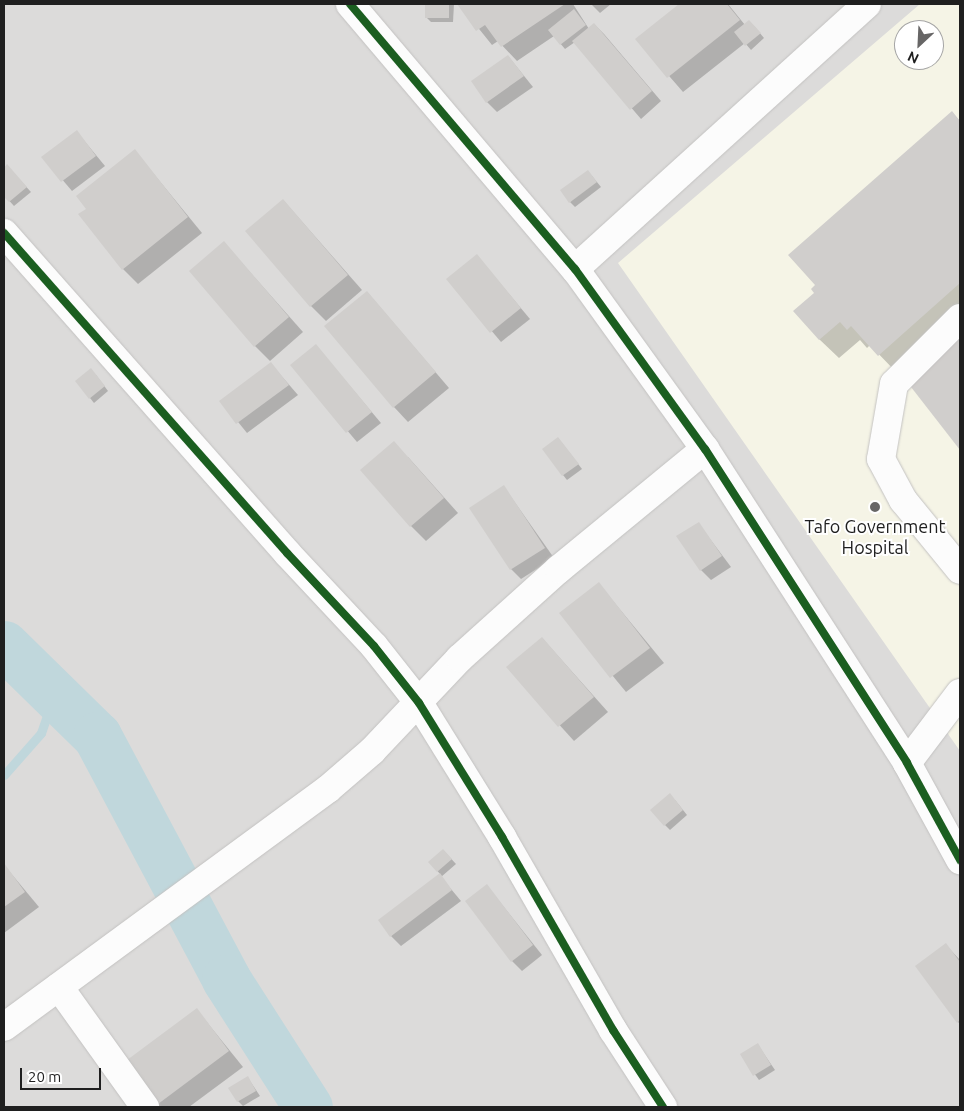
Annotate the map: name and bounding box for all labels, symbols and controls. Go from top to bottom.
north arrow [894,20,944,70]
text: N [905,48,921,67]
marker: Tafo Government Hospital [868,500,882,514]
place label: Tafo Government Hospital [804,516,946,558]
scale bar [22,1058,104,1090]
text: 20 m [28,1068,61,1085]

